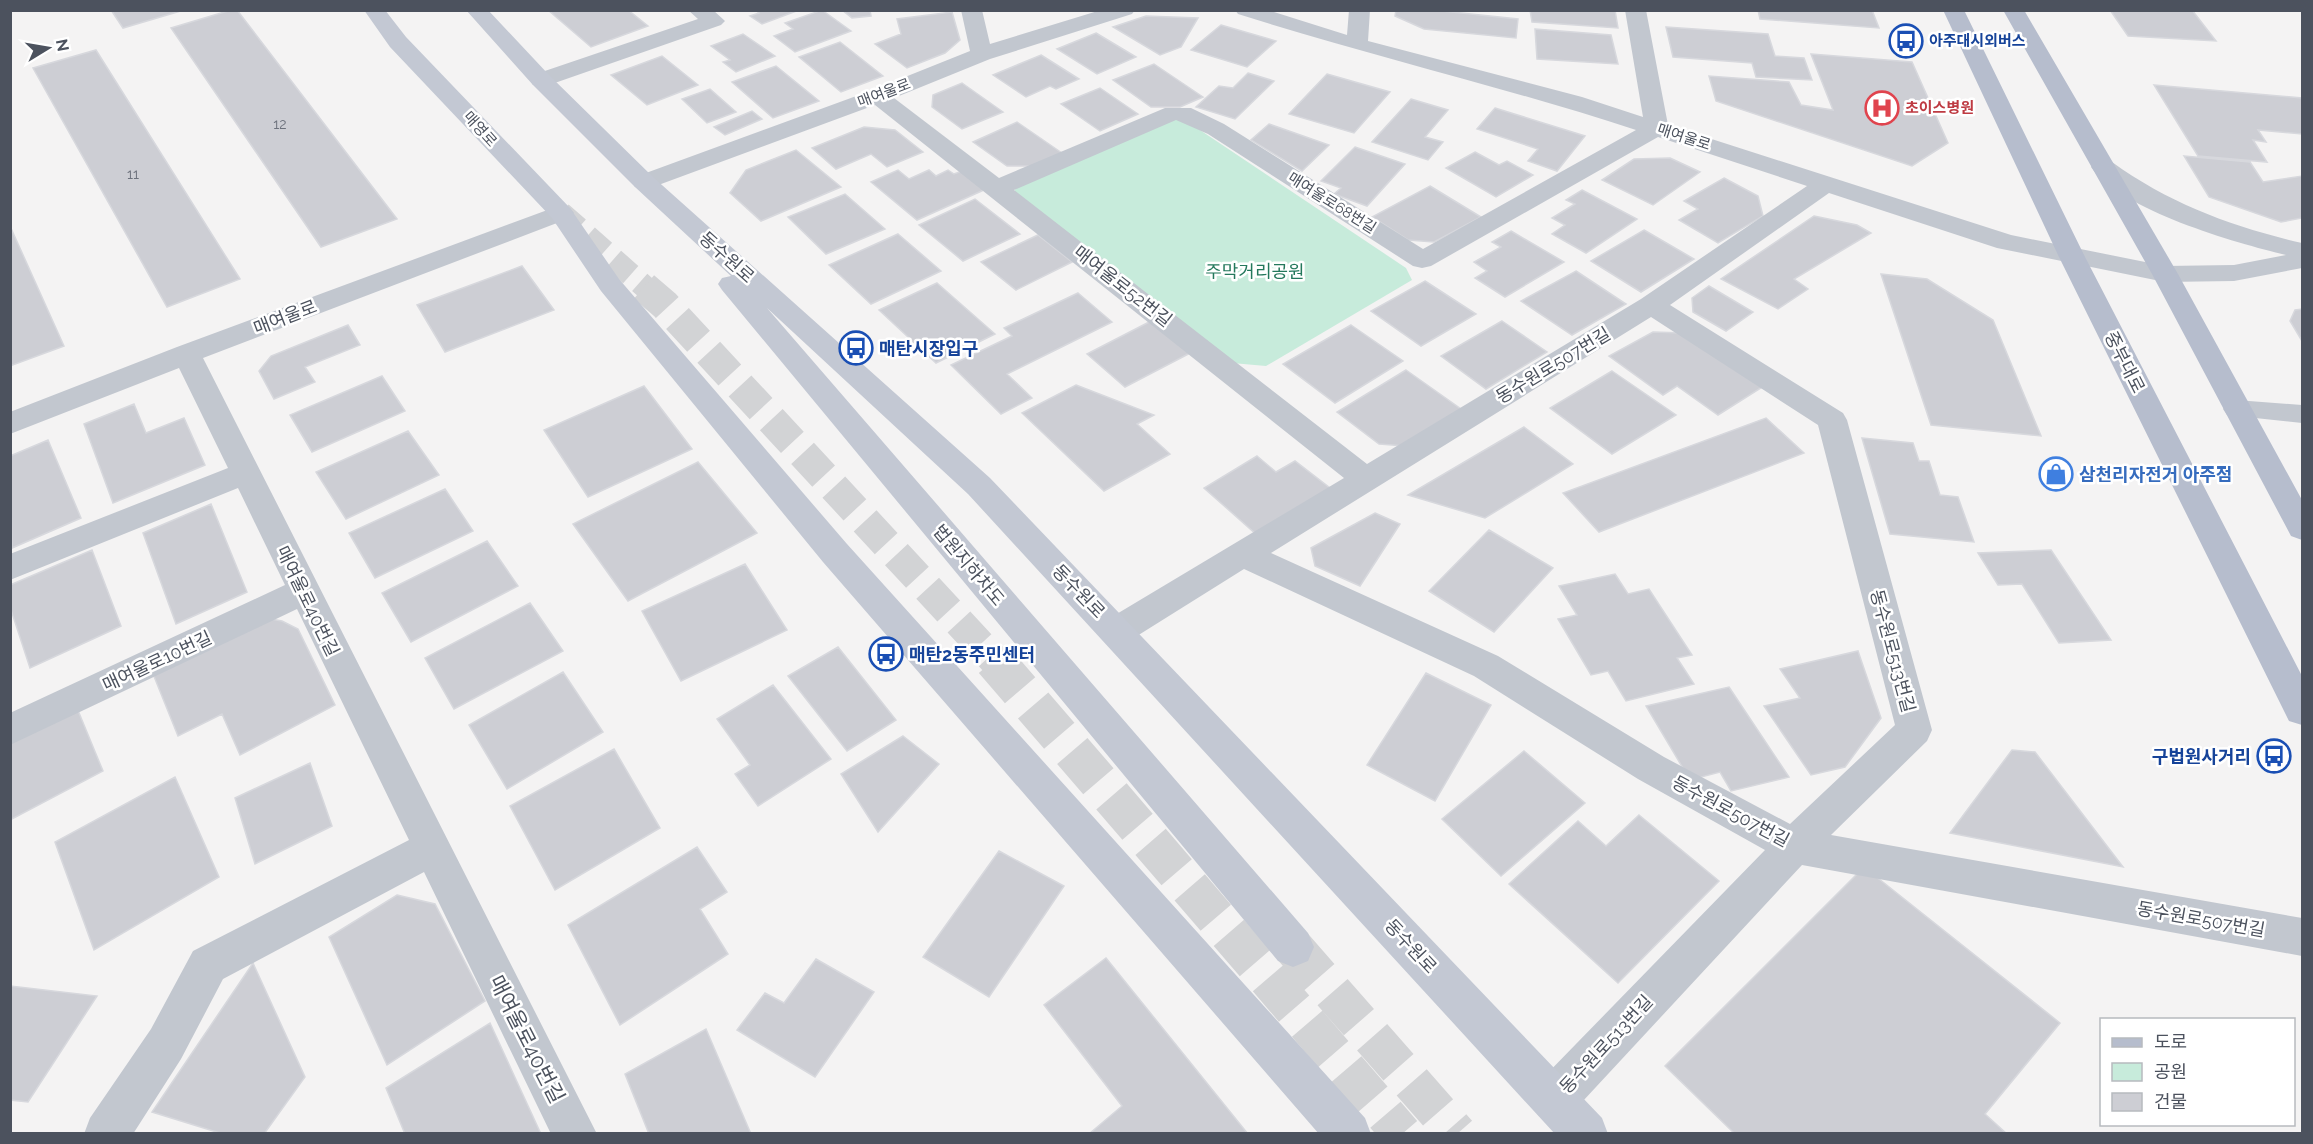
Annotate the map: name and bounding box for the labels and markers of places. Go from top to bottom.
bus stop icon: 아주대시외버스 [1888,23,1924,59]
place label: 아주대시외버스 [1929,32,2026,50]
hospital icon: 초이스병원 [1864,90,1900,126]
place label: 초이스병원 [1905,99,1974,117]
bus stop icon: 매탄시장입구 [838,330,874,366]
place label: 매탄시장입구 [879,338,978,359]
shop icon: 삼천리자전거 아주점 [2038,456,2074,492]
place label: 삼천리자전거 아주점 [2079,464,2232,485]
bus stop icon: 매탄2동주민센터 [868,636,904,672]
place label: 매탄2동주민센터 [909,644,1035,665]
bus stop icon: 구법원사거리 [2256,738,2292,774]
place label: 구법원사거리 [2152,746,2251,767]

